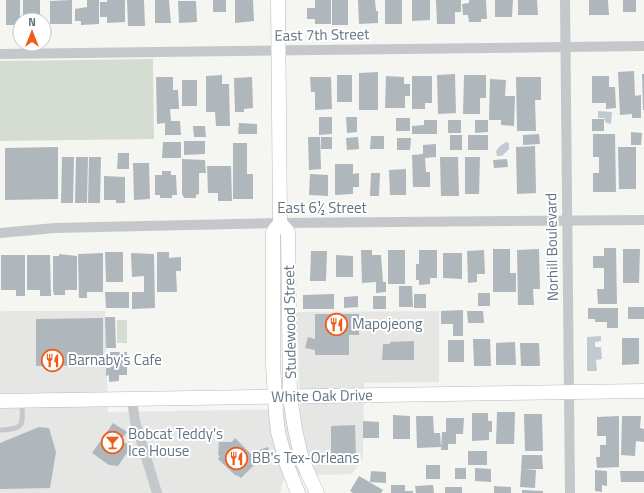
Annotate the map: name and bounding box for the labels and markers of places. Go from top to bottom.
restaurant icon: Mapojeong [324,311,350,337]
place label: Mapojeong [352,312,423,335]
restaurant icon: Barnaby's Cafe [39,347,65,373]
place label: Barnaby's Cafe [68,348,162,371]
place label: Bobcat Teddy's Ice House [128,422,223,462]
bar icon: Bobcat Teddy's Ice House [99,430,125,456]
restaurant icon: BB's Tex-Orleans [224,445,250,471]
place label: BB's Tex-Orleans [252,446,359,469]

